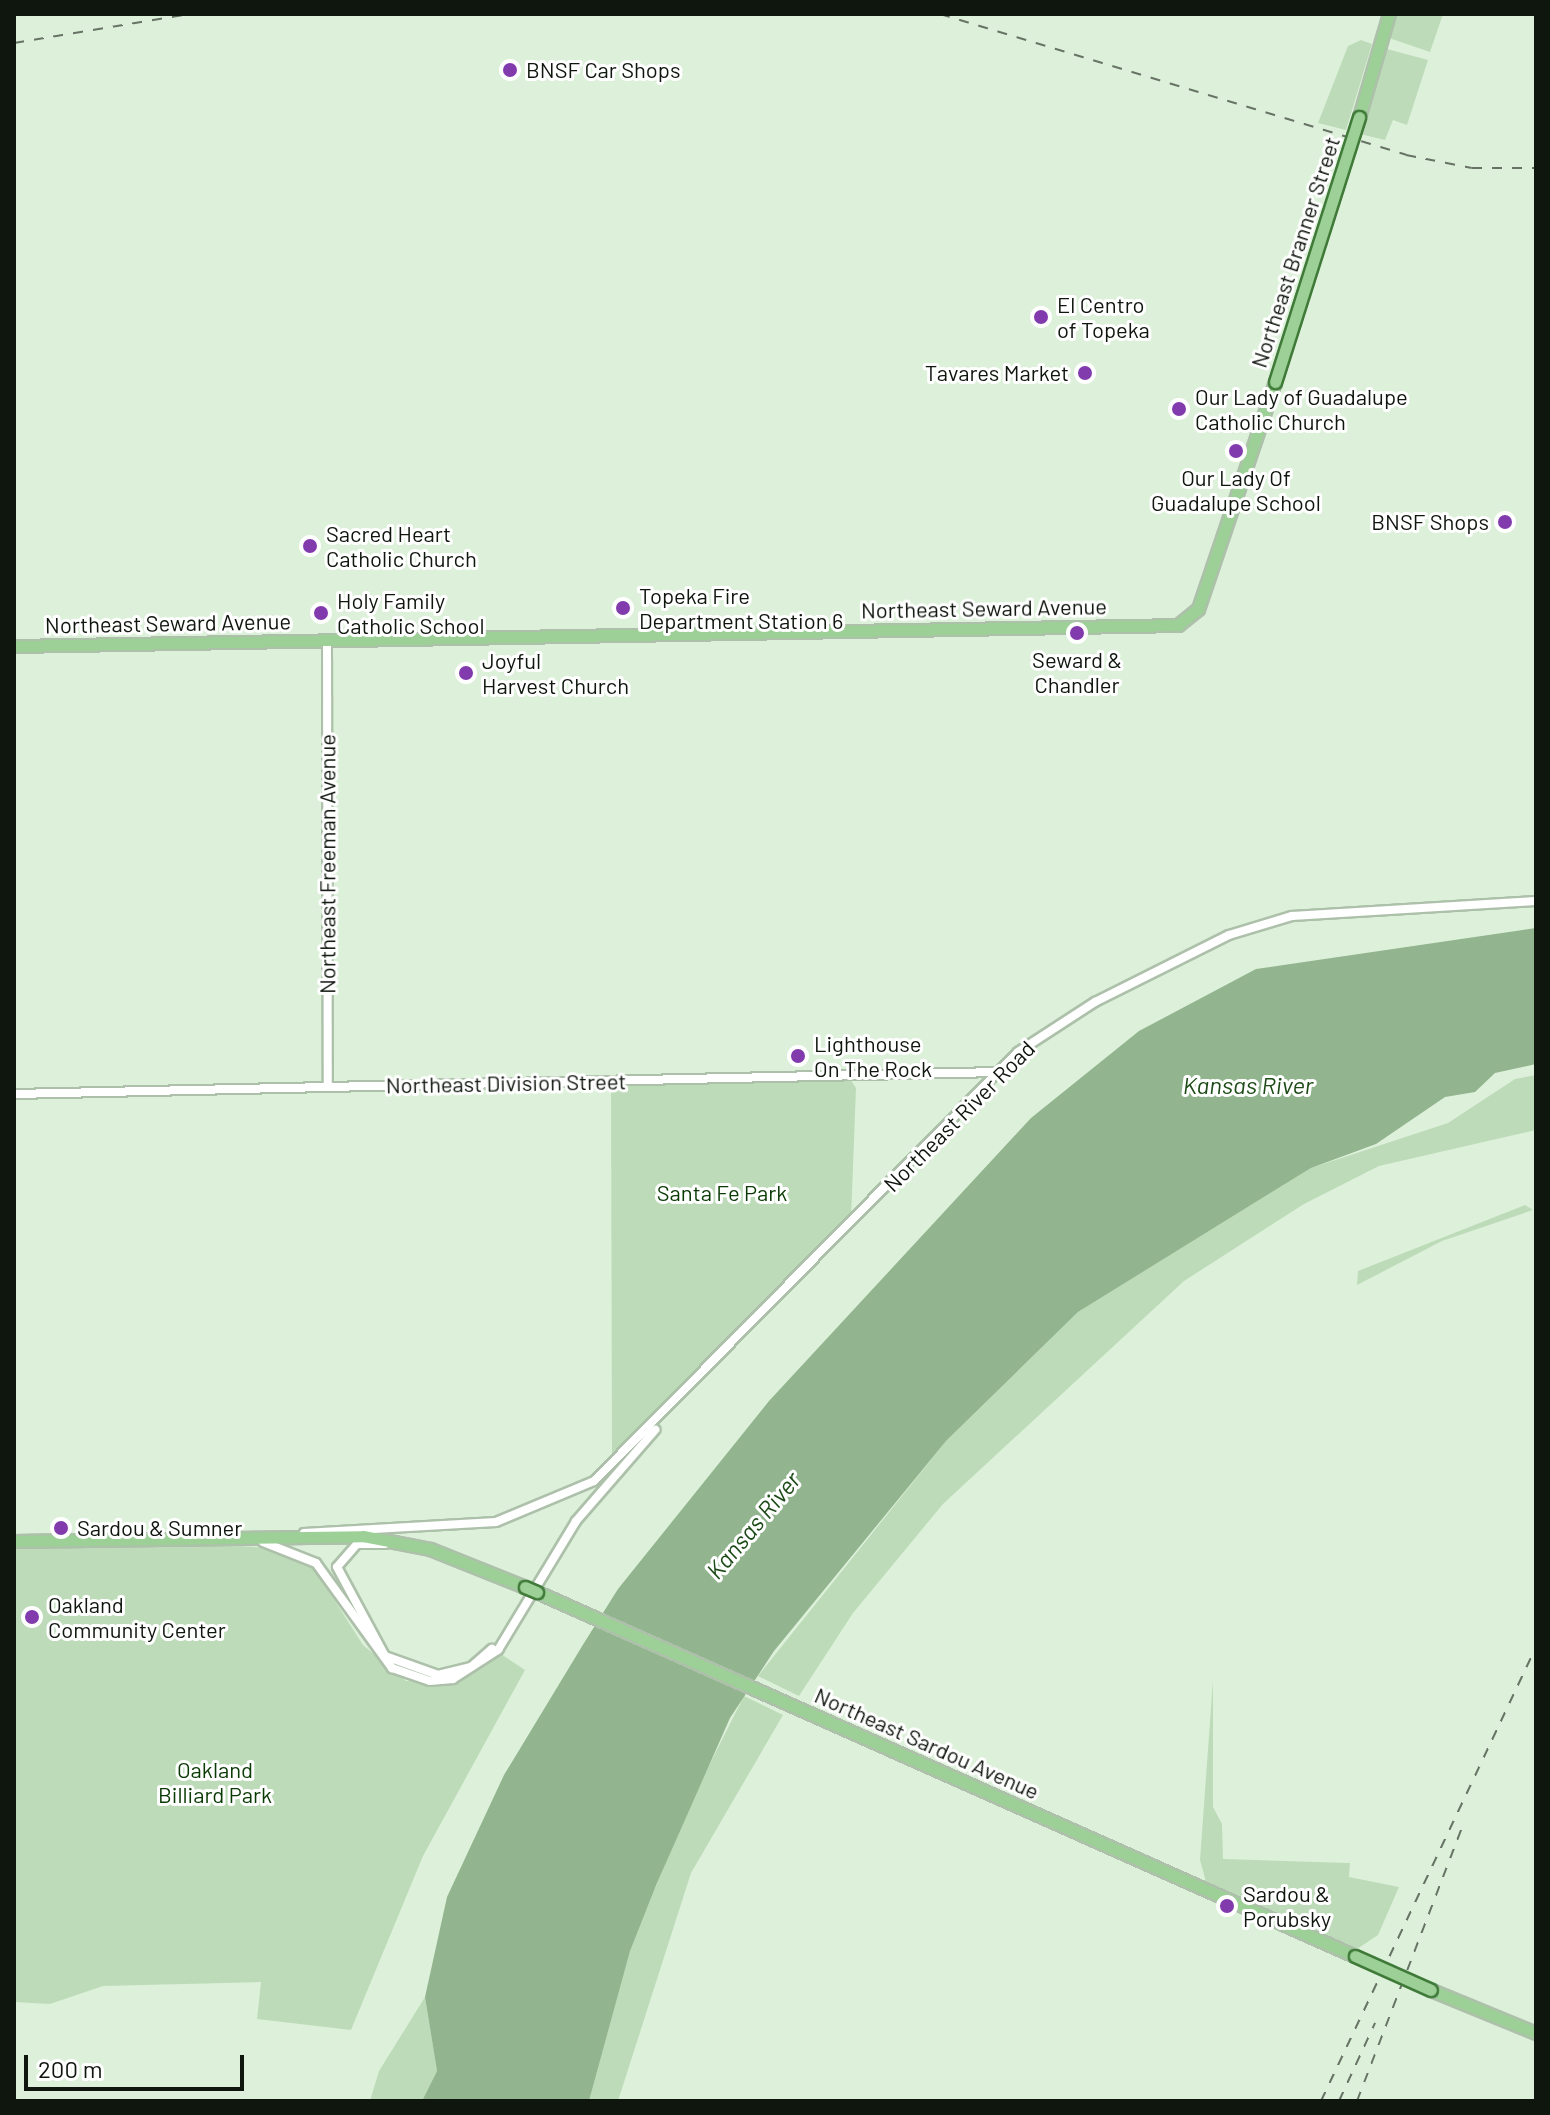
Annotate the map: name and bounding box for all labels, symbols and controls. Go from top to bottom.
place label: BNSF Car Shops [526,57,681,83]
marker: BNSF Car Shops [501,61,519,79]
street label: Northeast Branner Street [1245,133,1345,371]
place label: El Centro of Topeka [1057,291,1150,342]
marker: El Centro of Topeka [1032,308,1050,326]
place label: Tavares Market [925,360,1069,386]
marker: Tavares Market [1076,364,1094,382]
place label: Our Lady of Guadalupe Catholic Church [1195,383,1408,434]
marker: Our Lady of Guadalupe Catholic Church [1170,400,1188,418]
marker: Our Lady Of Guadalupe School [1227,442,1245,460]
place label: Our Lady Of Guadalupe School [1151,464,1321,516]
place label: BNSF Shops [1371,509,1489,535]
marker: BNSF Shops [1496,513,1514,531]
place label: Sacred Heart Catholic Church [326,520,477,572]
marker: Sacred Heart Catholic Church [301,537,319,555]
place label: Topeka Fire Department Station 6 [639,582,843,634]
place label: Holy Family Catholic School [337,587,485,638]
street label: Northeast Seward Avenue [861,593,1107,623]
marker: Topeka Fire Department Station 6 [614,599,632,617]
marker: Holy Family Catholic School [312,604,330,622]
street label: Northeast Seward Avenue [45,608,291,638]
marker: Seward & Chandler [1068,624,1086,642]
place label: Seward & Chandler [1032,646,1122,698]
place label: Joyful Harvest Church [482,647,629,698]
marker: Joyful Harvest Church [457,664,475,682]
street label: Northeast Freeman Avenue [314,734,340,994]
place label: Lighthouse On The Rock [814,1030,932,1082]
street label: Northeast River Road [878,1035,1040,1197]
marker: Lighthouse On The Rock [789,1047,807,1065]
street label: Northeast Division Street [386,1068,626,1098]
water label: Kansas River [1183,1071,1313,1099]
park label: Santa Fe Park [657,1180,787,1206]
water label: Kansas River [700,1466,806,1584]
place label: Sardou & Sumner [77,1515,242,1541]
marker: Sardou & Sumner [52,1519,70,1537]
place label: Oakland Community Center [48,1591,226,1642]
marker: Oakland Community Center [23,1608,41,1626]
street label: Northeast Sardou Avenue [811,1682,1043,1804]
park label: Oakland Billiard Park [158,1756,272,1808]
place label: Sardou & Porubsky [1243,1880,1331,1932]
marker: Sardou & Porubsky [1218,1897,1236,1915]
scale bar [28,2039,248,2089]
text: 200 m [38,2054,103,2083]

